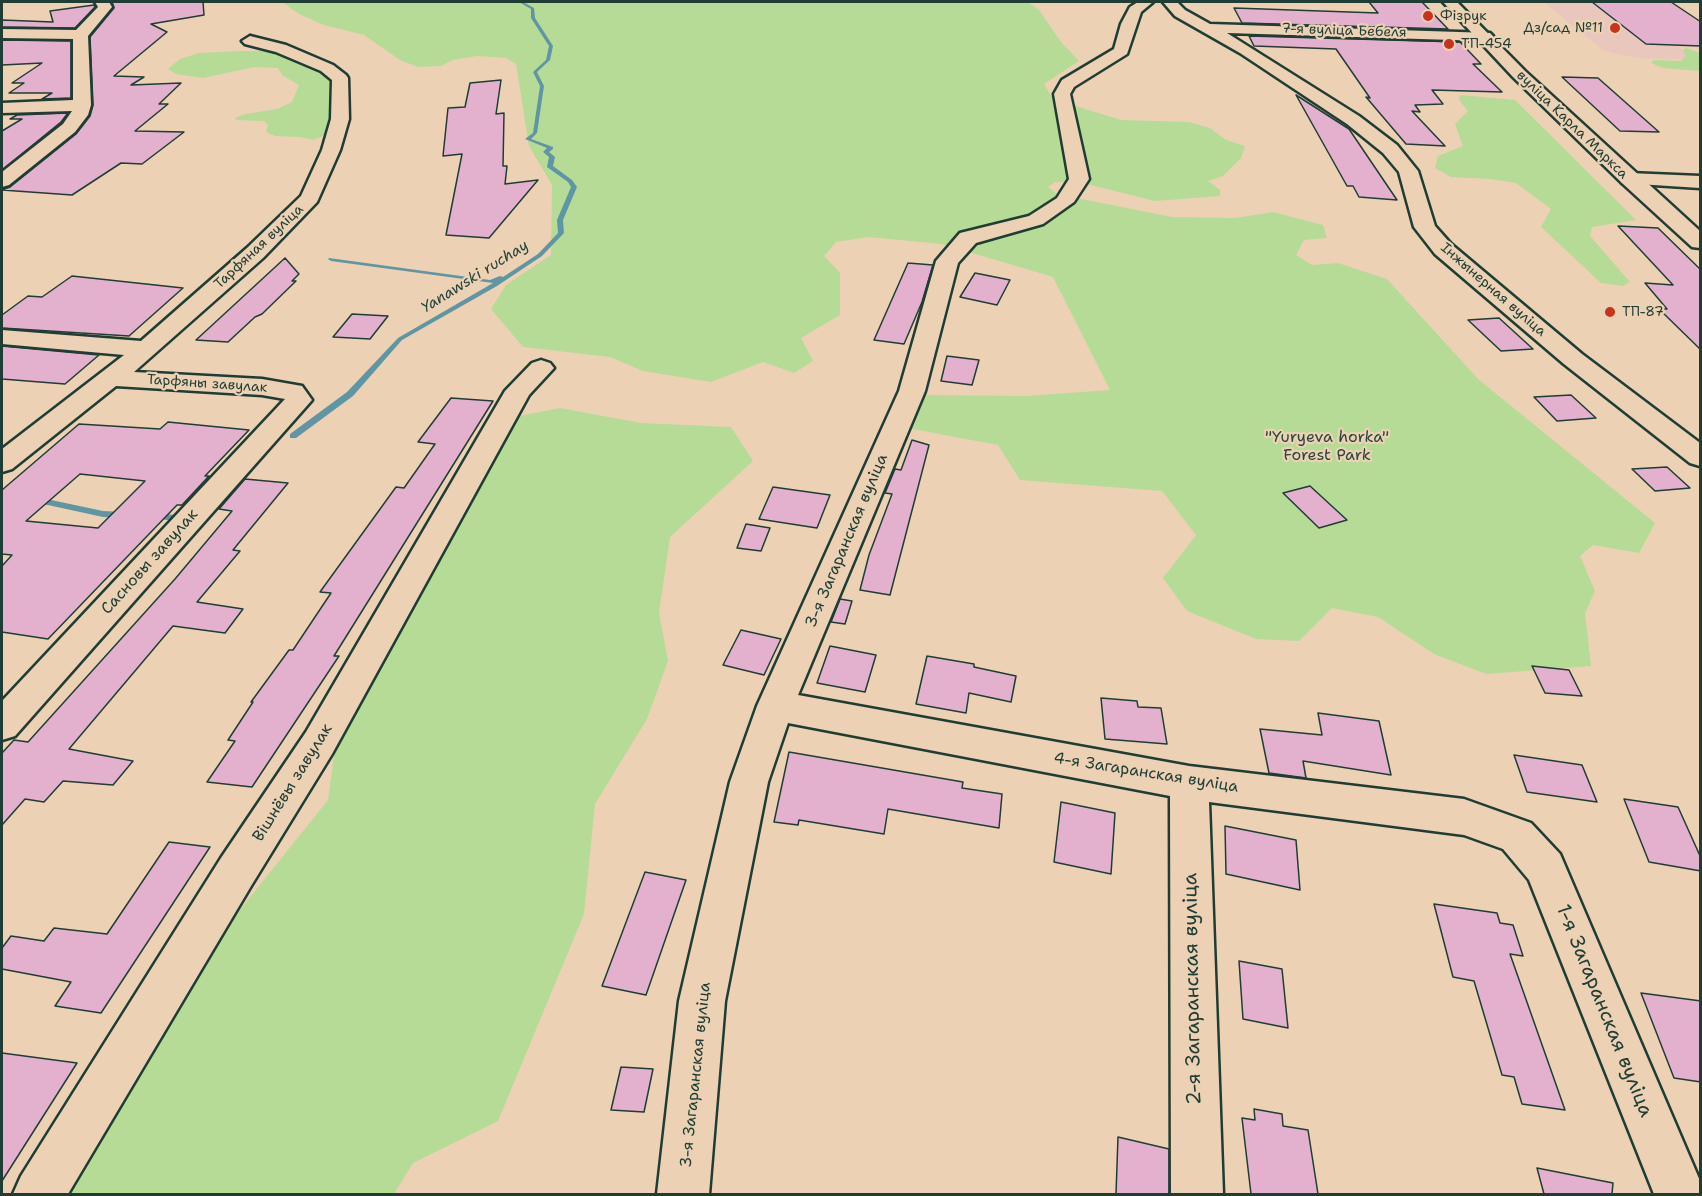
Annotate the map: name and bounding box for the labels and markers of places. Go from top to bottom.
place label: Фізрук [1440,8,1487,24]
marker: Фізрук [1421,9,1435,23]
place label: Дз/сад №11 [1524,20,1603,36]
marker: Дз/сад №11 [1608,21,1622,35]
place label: ТП-454 [1461,36,1512,52]
marker: ТП-454 [1442,37,1456,51]
place label: ТП-87 [1622,304,1664,320]
marker: ТП-87 [1603,305,1617,319]

